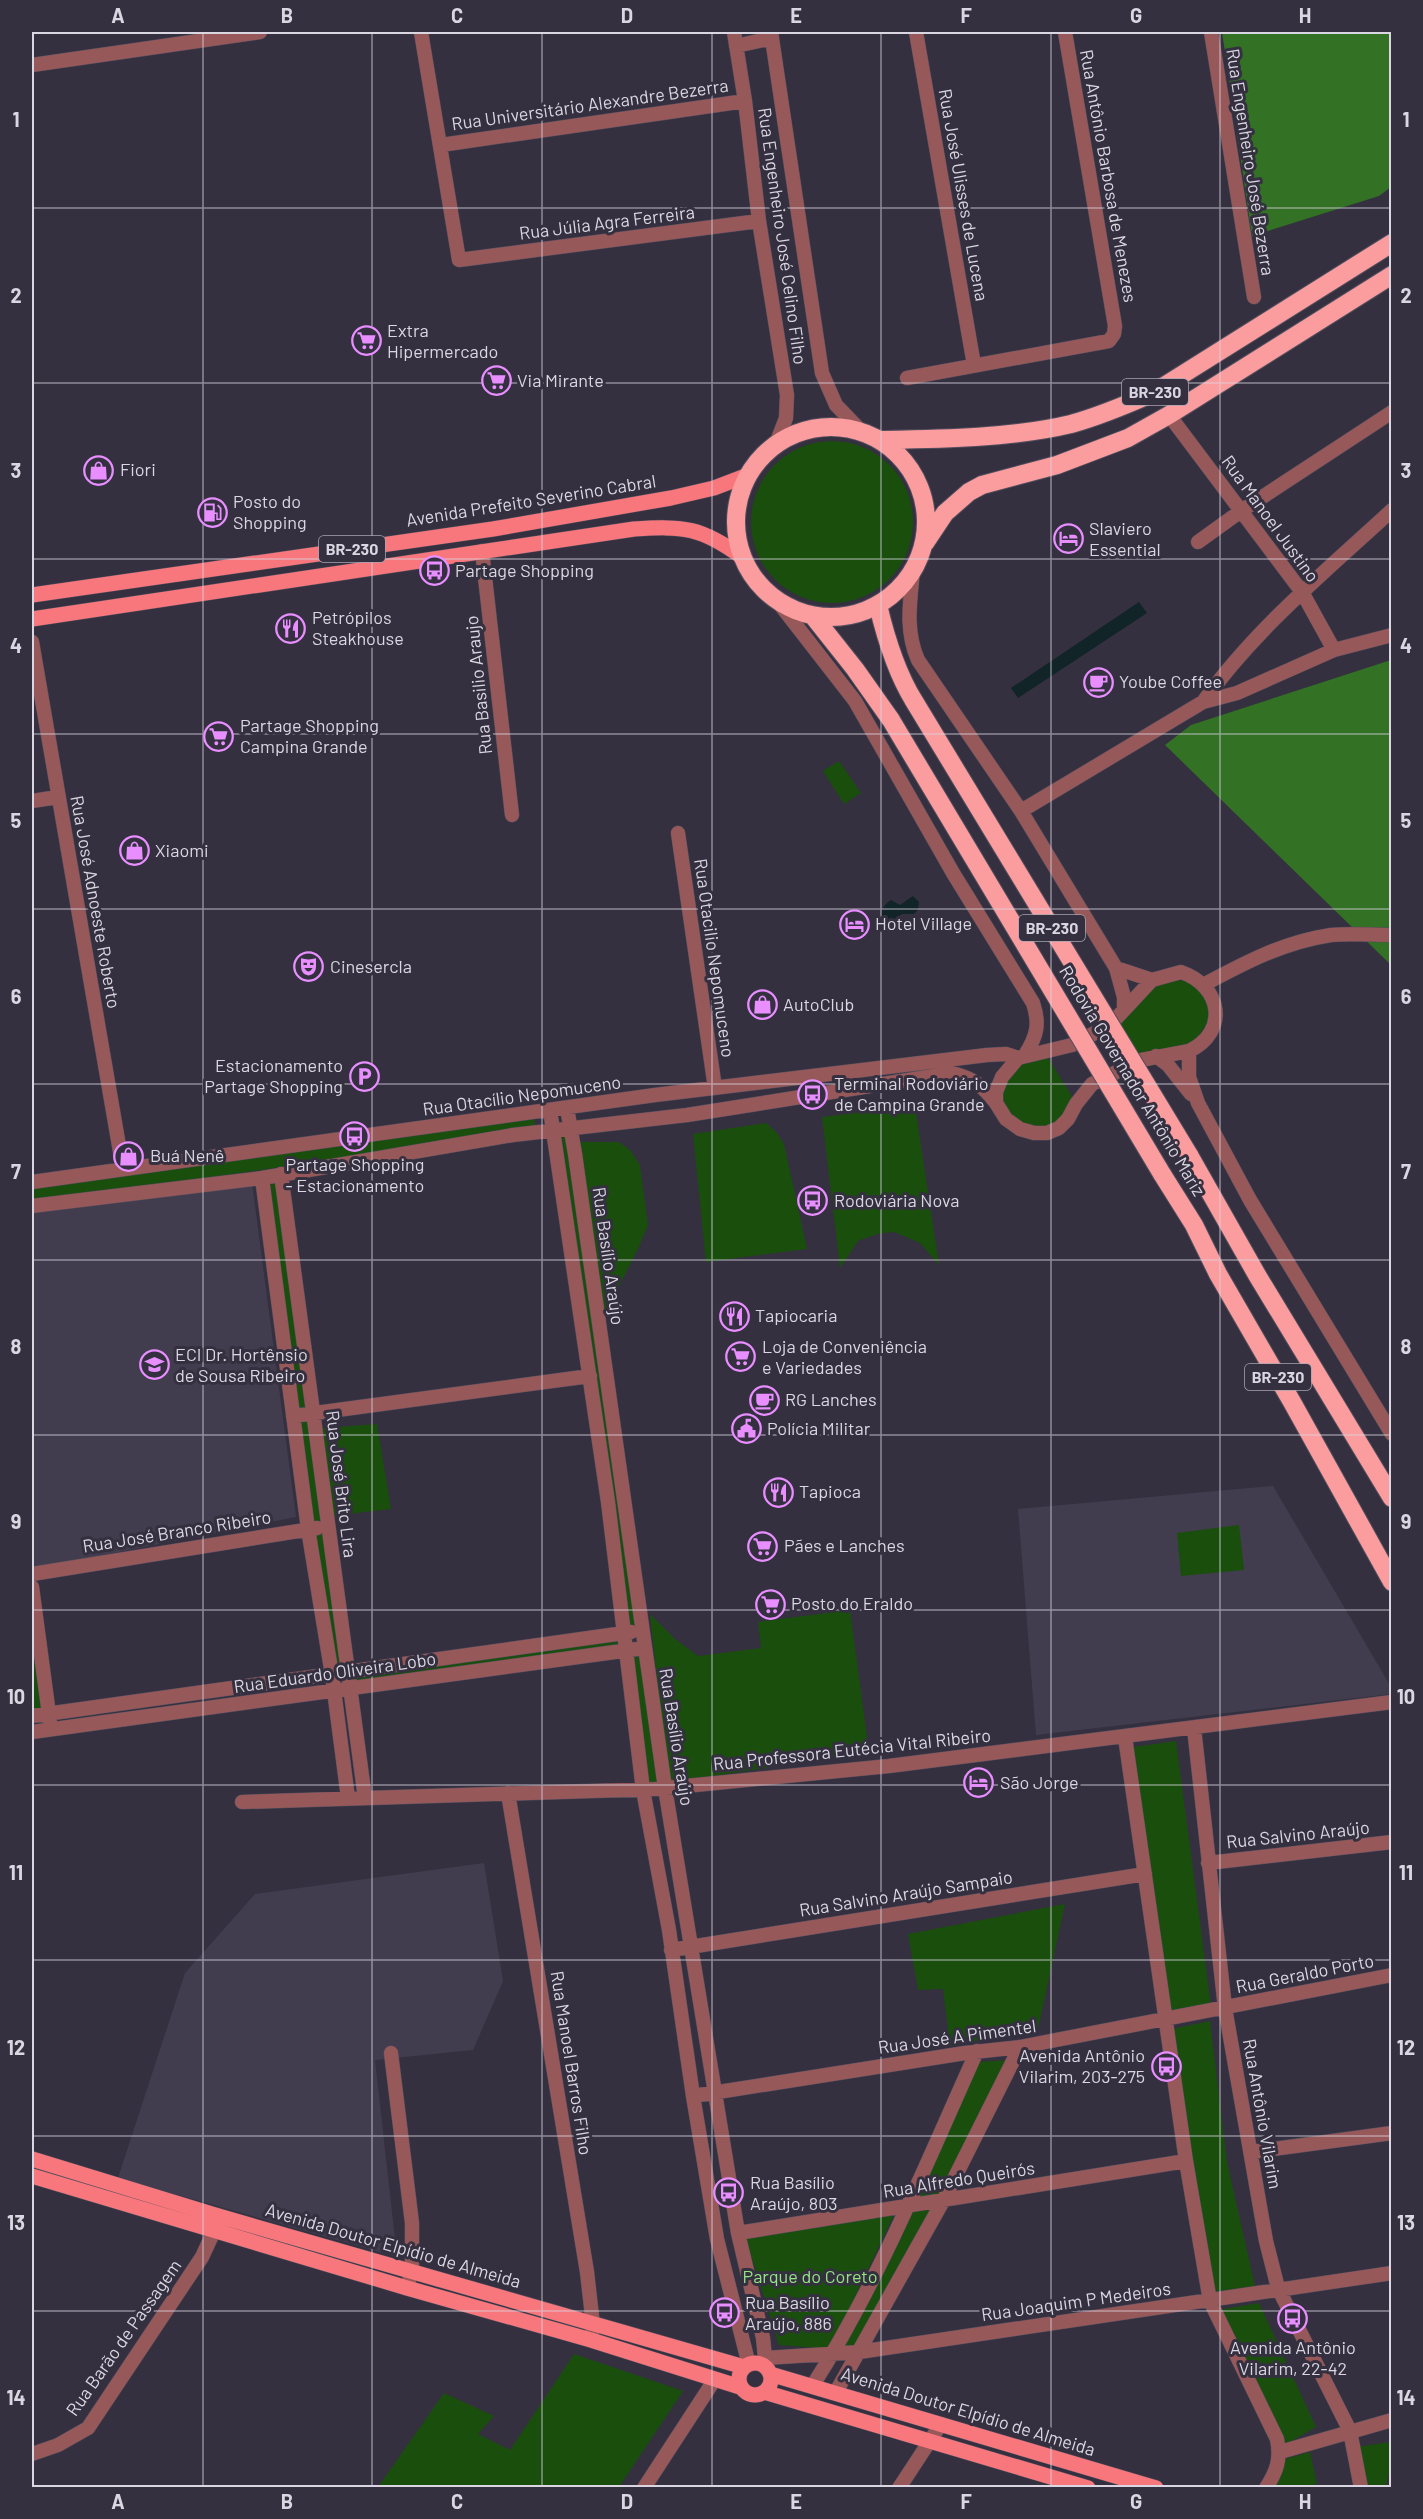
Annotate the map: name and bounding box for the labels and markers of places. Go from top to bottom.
place label: Extra Hipermercado [387,319,498,362]
supermarket icon: Extra Hipermercado [350,325,382,357]
supermarket icon: Via Mirante [480,365,512,397]
place label: Via Mirante [517,369,604,391]
shop icon: Fiori [83,454,115,486]
place label: Fiori [120,458,156,480]
place label: Posto do Shopping [233,490,307,533]
fuel station icon: Posto do Shopping [196,496,228,528]
place label: Slaviero Essential [1089,517,1161,560]
hotel icon: Slaviero Essential [1052,523,1084,555]
bus stop icon: Partage Shopping [418,555,450,587]
place label: Partage Shopping [455,559,594,581]
place label: Petrópilos Steakhouse [312,606,404,649]
restaurant icon: Petrópilos Steakhouse [275,612,307,644]
cafe icon: Yoube Coffee [1082,666,1114,698]
place label: Yoube Coffee [1119,670,1222,692]
place label: Partage Shopping Campina Grande [240,714,379,757]
supermarket icon: Partage Shopping Campina Grande [203,720,235,752]
shop icon: Xiaomi [118,835,150,867]
place label: Xiaomi [155,839,209,861]
hotel icon: Hotel Village [838,908,870,940]
place label: Hotel Village [875,912,972,934]
theatre icon: Cinesercla [293,951,325,983]
place label: Cinesercla [330,955,412,977]
shop icon: AutoClub [746,989,778,1021]
place label: AutoClub [783,993,854,1015]
place label: Estacionamento Partage Shopping [204,1054,343,1097]
parking icon: Estacionamento Partage Shopping [348,1060,380,1092]
place label: Terminal Rodoviário de Campina Grande [834,1072,989,1115]
bus stop icon: Terminal Rodoviário de Campina Grande [797,1078,829,1110]
bus stop icon: Partage Shopping - Estacionamento [339,1120,371,1152]
shop icon: Buá Nenê [113,1140,145,1172]
place label: Buá Nenê [150,1144,224,1166]
place label: Partage Shopping - Estacionamento [286,1153,424,1196]
bus stop icon: Rodoviária Nova [797,1185,829,1217]
place label: Rodoviária Nova [834,1189,959,1211]
restaurant icon: Tapiocaria [718,1300,750,1332]
place label: Tapiocaria [755,1304,837,1326]
place label: Loja de Conveniência e Variedades [762,1335,927,1378]
supermarket icon: Loja de Conveniência e Variedades [725,1341,757,1373]
place label: ECI Dr. Hortênsio de Sousa Ribeiro [175,1343,308,1386]
school or university icon: ECI Dr. Hortênsio de Sousa Ribeiro [138,1349,170,1381]
cafe icon: RG Lanches [748,1384,780,1416]
place label: RG Lanches [785,1388,877,1410]
public building icon: Polícia Militar [730,1413,762,1445]
place label: Polícia Militar [767,1417,871,1439]
restaurant icon: Tapioca [762,1476,794,1508]
place label: Tapioca [799,1480,861,1502]
supermarket icon: Pães e Lanches [747,1530,779,1562]
place label: Pães e Lanches [784,1534,905,1556]
supermarket icon: Posto do Eraldo [754,1588,786,1620]
place label: Posto do Eraldo [791,1592,913,1614]
hotel icon: São Jorge [963,1767,995,1799]
place label: São Jorge [1000,1771,1079,1793]
place label: Avenida Antônio Vilarim, 203-275 [1019,2044,1145,2087]
bus stop icon: Avenida Antônio Vilarim, 203-275 [1150,2050,1182,2082]
place label: Rua Basílio Araújo, 803 [750,2171,838,2214]
bus stop icon: Rua Basílio Araújo, 803 [713,2177,745,2209]
place label: Rua Basílio Araújo, 886 [745,2291,832,2334]
bus stop icon: Rua Basílio Araújo, 886 [708,2297,740,2329]
bus stop icon: Avenida Antônio Vilarim, 22-42 [1277,2303,1309,2335]
place label: Avenida Antônio Vilarim, 22-42 [1230,2336,1356,2379]

